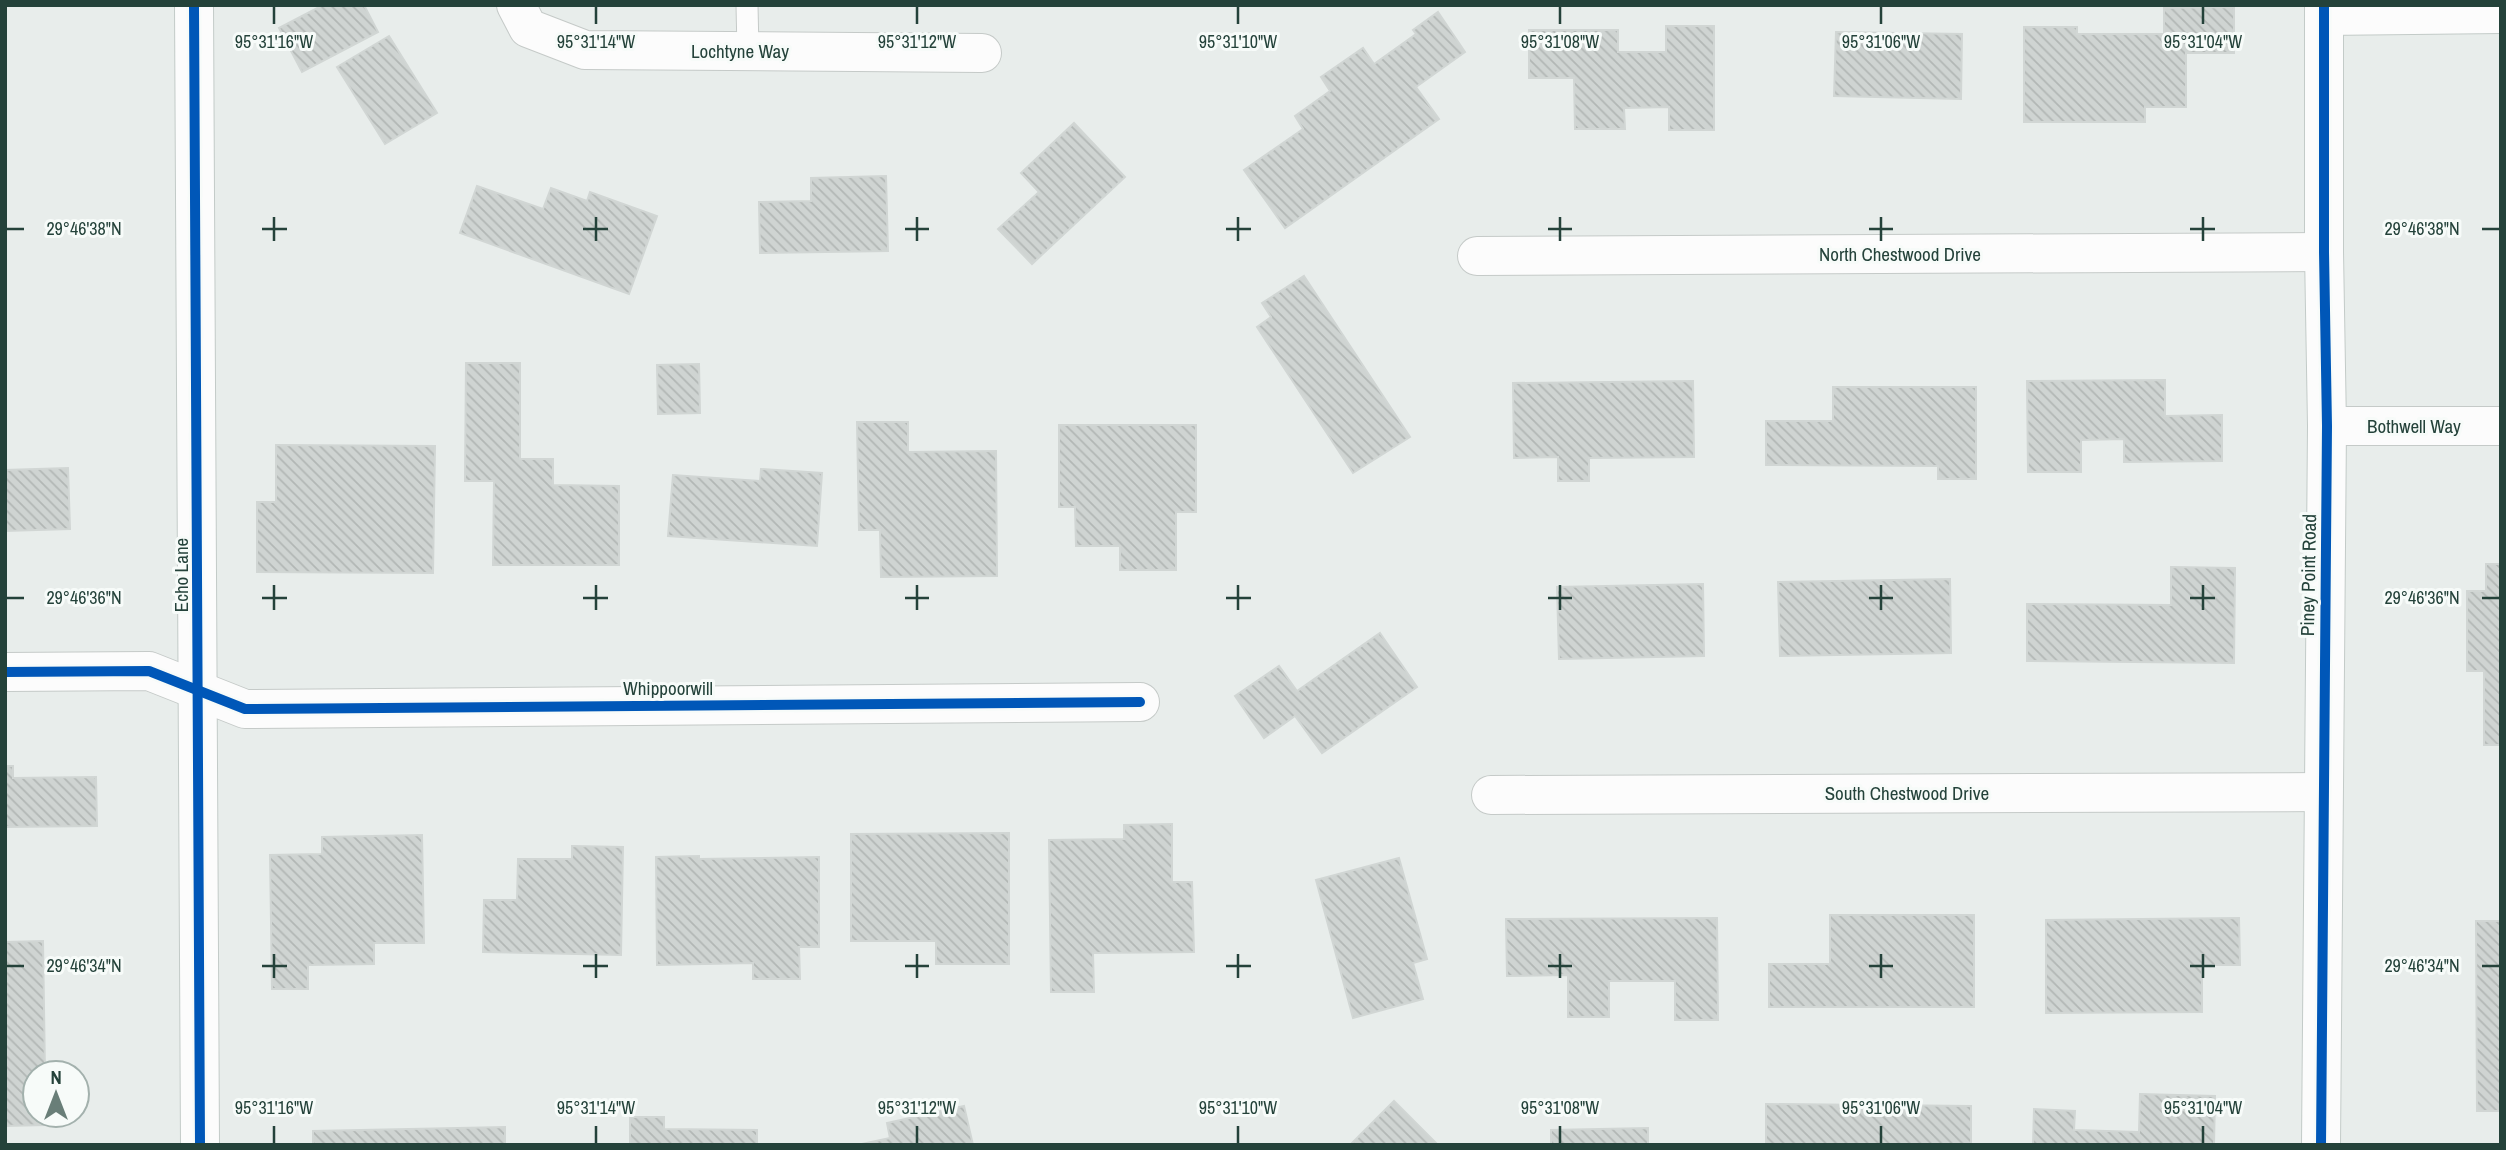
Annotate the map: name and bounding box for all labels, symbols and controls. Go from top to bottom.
text: 95°31'16"W [235,29,313,54]
text: 95°31'14"W [557,29,635,54]
text: 95°31'12"W [878,29,956,54]
text: 95°31'10"W [1199,29,1277,54]
text: 95°31'08"W [1521,29,1599,54]
text: 95°31'06"W [1842,29,1920,54]
text: 95°31'04"W [2164,29,2242,54]
street label: Lochtyne Way [691,38,789,64]
text: 29°46'38"N [46,216,122,241]
text: 29°46'38"N [2384,216,2460,241]
street label: North Chestwood Drive [1819,241,1981,267]
street label: Bothwell Way [2367,413,2461,439]
street label: Piney Point Road [2294,514,2322,636]
street label: Echo Lane [168,538,194,612]
text: 29°46'36"N [46,585,122,610]
text: 29°46'36"N [2384,585,2460,610]
street label: Whippoorwill [623,675,713,701]
street label: South Chestwood Drive [1825,780,1989,806]
text: 29°46'34"N [46,953,122,978]
text: 29°46'34"N [2384,953,2460,978]
north arrow [21,1059,91,1129]
text: N [50,1064,62,1090]
text: 95°31'16"W [235,1095,313,1120]
text: 95°31'14"W [557,1095,635,1120]
text: 95°31'12"W [878,1095,956,1120]
text: 95°31'10"W [1199,1095,1277,1120]
text: 95°31'08"W [1521,1095,1599,1120]
text: 95°31'06"W [1842,1095,1920,1120]
text: 95°31'04"W [2164,1095,2242,1120]

